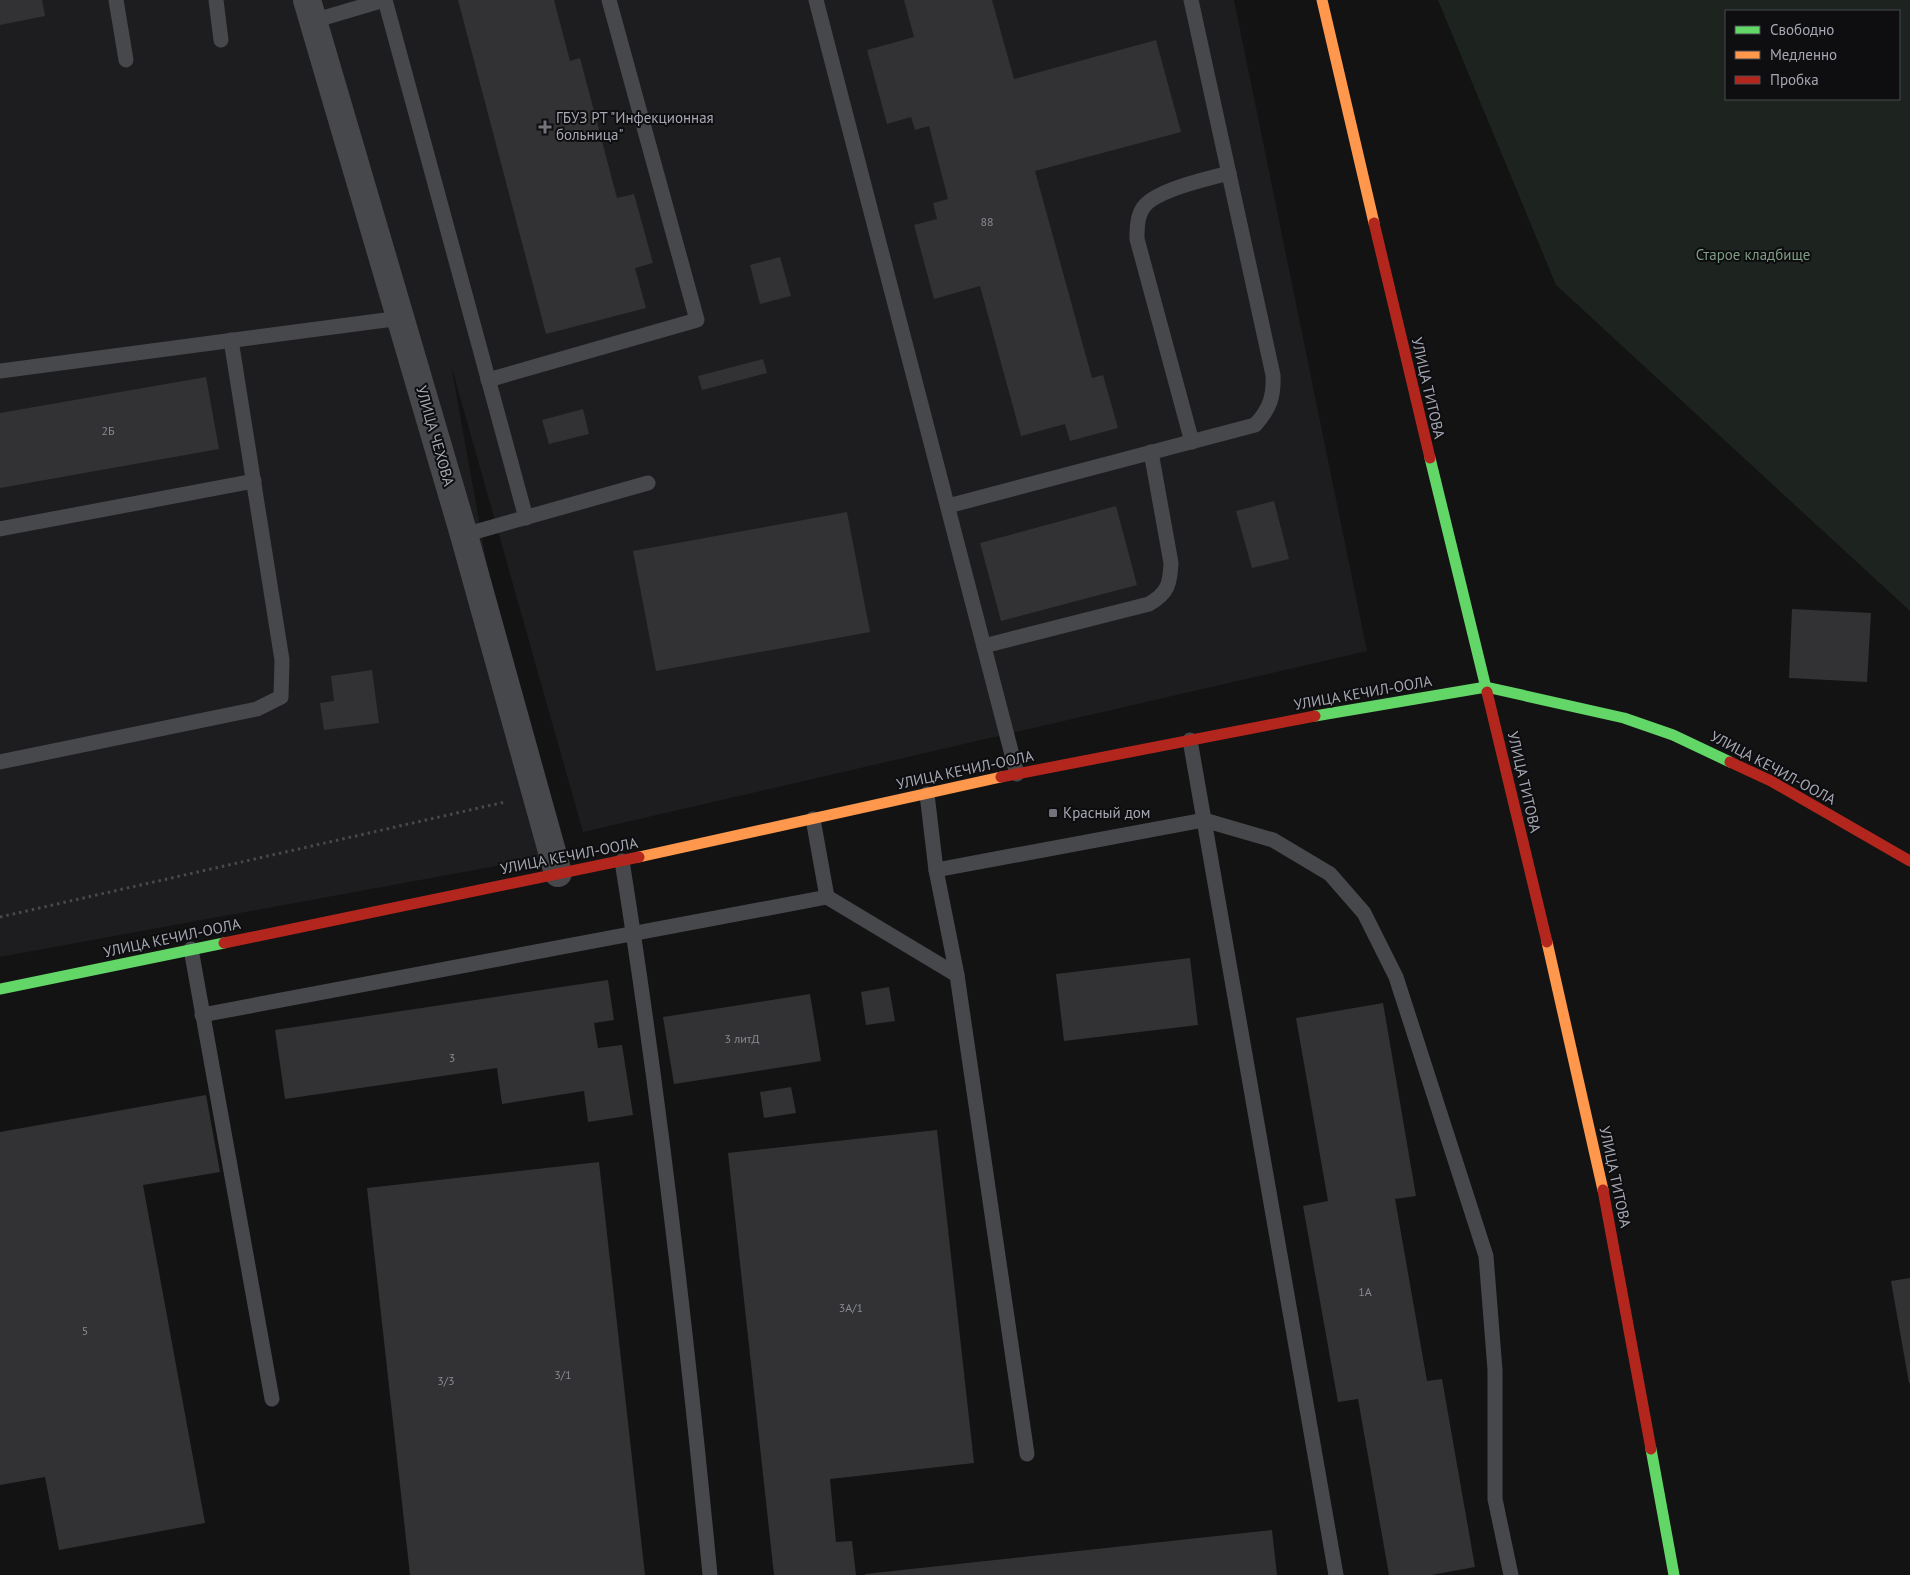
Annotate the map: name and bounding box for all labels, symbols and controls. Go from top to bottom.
legend [1725,10,1900,100]
text: Свободно [1770,20,1834,39]
text: Медленно [1770,45,1837,64]
text: Пробка [1770,70,1819,89]
place label: ГБУЗ РТ "Инфекционная больница" [556,108,714,144]
marker: ГБУЗ РТ "Инфекционная больница" [538,120,552,134]
house number: 88 [980,214,994,229]
park label: Старое кладбище [1696,245,1810,264]
street label: УЛИЦА ТИТОВА [1408,335,1449,441]
street label: УЛИЦА ЧЕХОВА [412,383,459,489]
house number: 2Б [101,423,115,438]
street label: УЛИЦА КЕЧИЛ-ООЛА [1292,671,1434,714]
street label: УЛИЦА КЕЧИЛ-ООЛА [1707,726,1840,809]
street label: УЛИЦА ТИТОВА [1504,729,1545,835]
street label: УЛИЦА КЕЧИЛ-ООЛА [895,746,1035,793]
place label: Красный дом [1063,803,1151,822]
marker: Красный дом [1047,807,1059,819]
street label: УЛИЦА КЕЧИЛ-ООЛА [499,833,639,878]
street label: УЛИЦА КЕЧИЛ-ООЛА [102,914,242,961]
house number: 3 литД [724,1031,760,1046]
house number: 3 [449,1050,455,1065]
street label: УЛИЦА ТИТОВА [1595,1124,1636,1230]
house number: 1А [1358,1284,1372,1299]
house number: 3А/1 [839,1300,863,1315]
house number: 5 [82,1323,88,1338]
house number: 3/1 [554,1367,572,1382]
house number: 3/3 [437,1373,455,1388]

